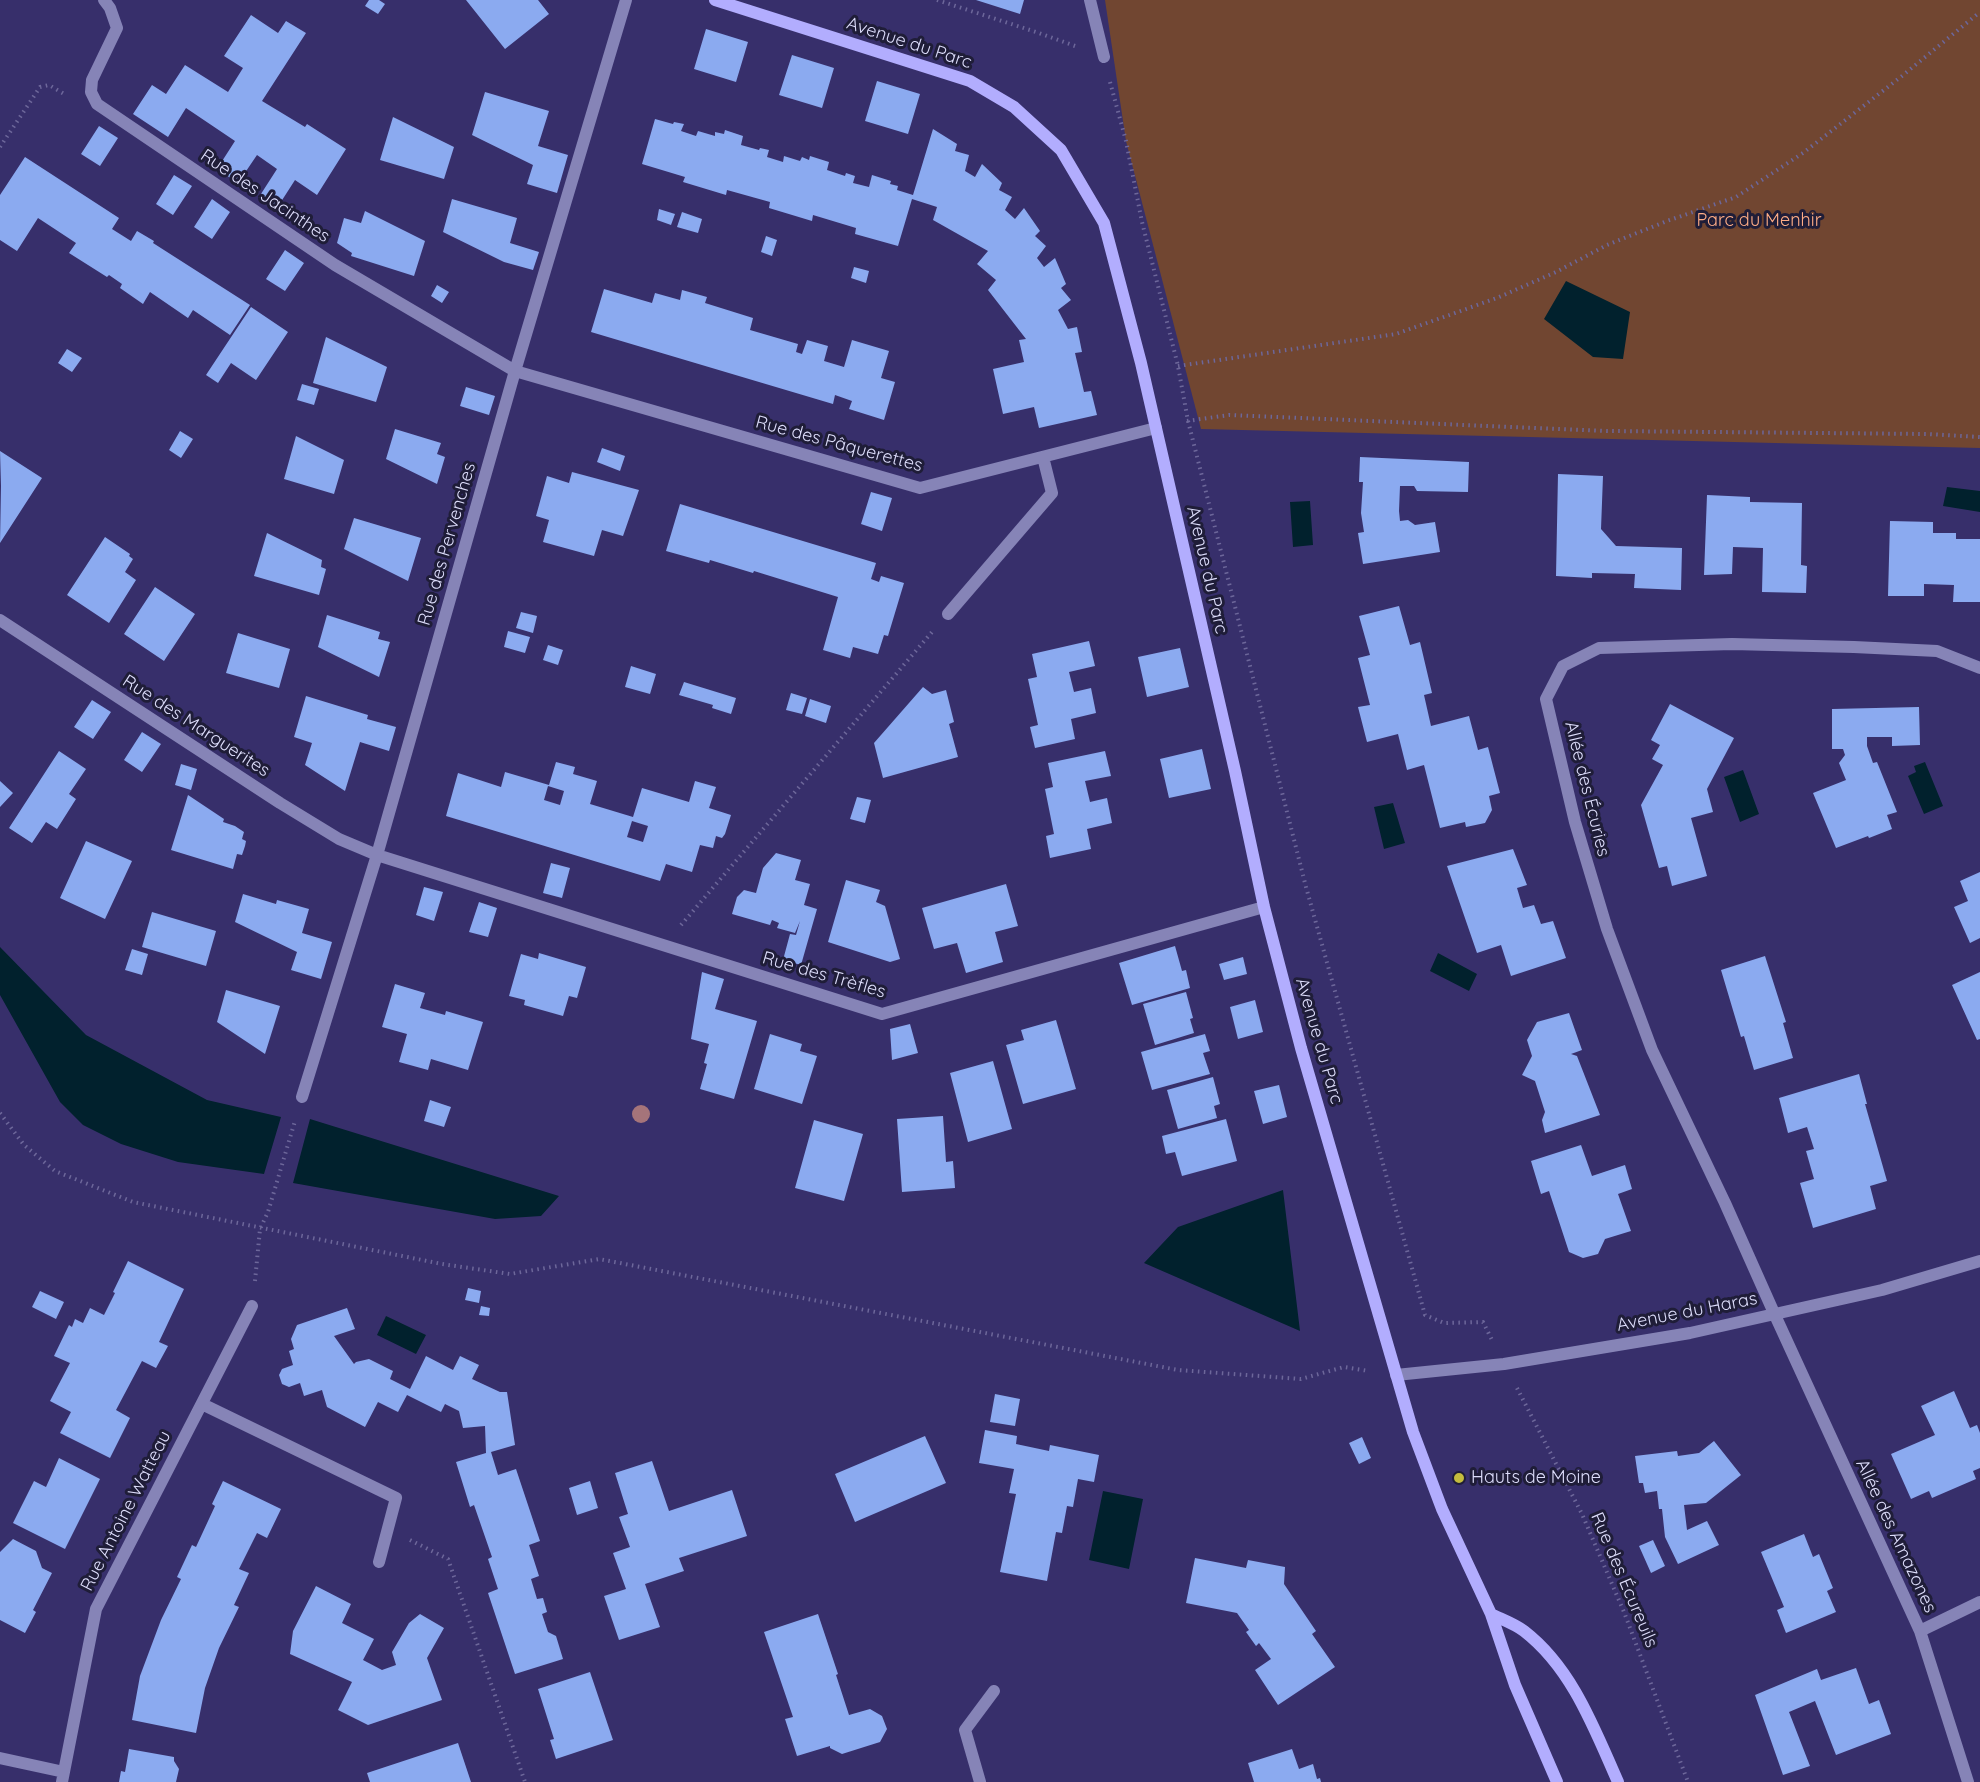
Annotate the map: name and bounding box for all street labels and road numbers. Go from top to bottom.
street label: Avenue du Parc [844,13,974,73]
street label: Rue des Jacinthes [196,145,334,247]
street label: Rue des Pâquerettes [753,411,925,477]
street label: Rue des Pervenches [413,460,481,628]
street label: Avenue du Parc [1182,504,1232,636]
street label: Rue des Marguerites [118,670,274,782]
street label: Allée des Écuries [1560,719,1614,859]
street label: Rue des Trèfles [760,947,888,1003]
street label: Avenue du Parc [1291,975,1347,1107]
street label: Avenue du Haras [1615,1288,1759,1336]
street label: Rue Antoine Watteau [76,1427,176,1595]
street label: Allée des Amazones [1851,1456,1941,1616]
street label: Rue des Écureuils [1586,1509,1662,1651]

